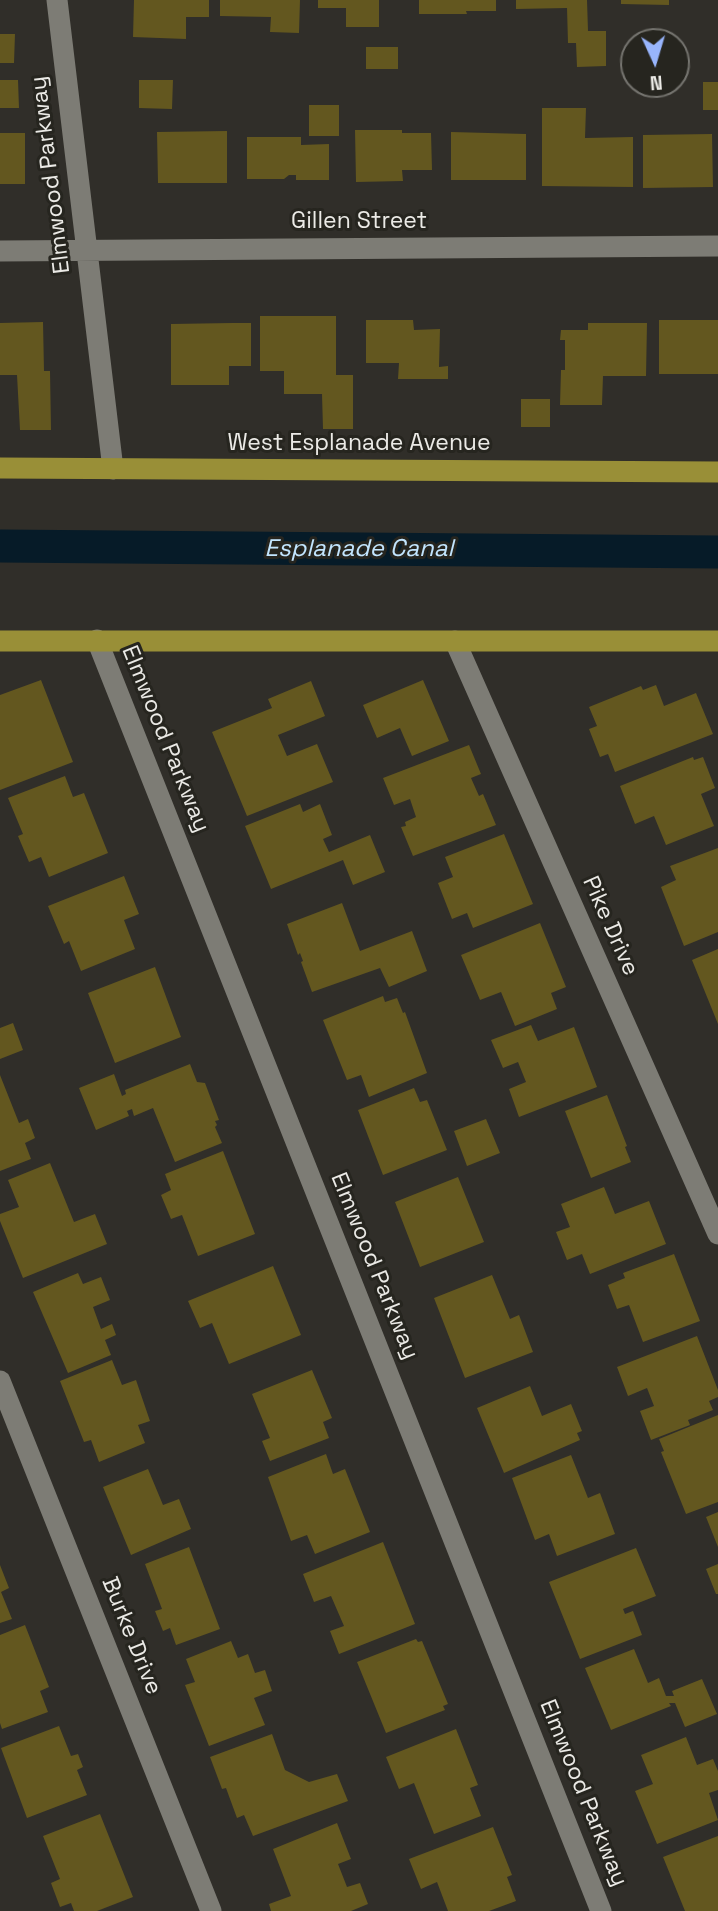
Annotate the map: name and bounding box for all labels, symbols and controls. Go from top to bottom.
north arrow [620,28,690,98]
text: N [649,70,664,95]
street label: Elmwood Parkway [25,75,77,275]
street label: Gillen Street [291,208,427,236]
street label: West Esplanade Avenue [227,430,491,458]
water label: Esplanade Canal [265,535,453,563]
street label: Elmwood Parkway [115,642,215,836]
street label: Pike Drive [576,872,644,980]
street label: Elmwood Parkway [324,1169,424,1363]
street label: Burke Drive [95,1573,167,1699]
street label: Elmwood Parkway [533,1696,633,1890]

